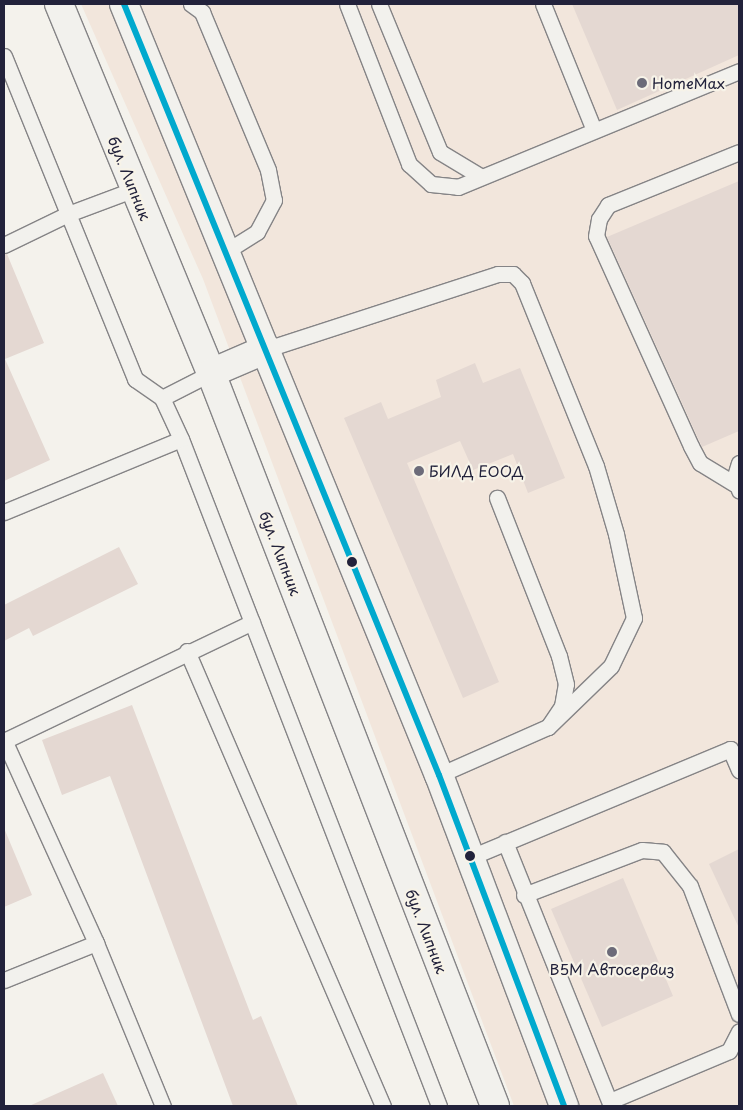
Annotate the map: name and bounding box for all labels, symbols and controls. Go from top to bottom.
place label: HomeMax [652,74,725,92]
marker: HomeMax [636,77,648,89]
street label: бул. Липник [105,133,155,223]
place label: БИЛД ЕООД [429,462,525,480]
marker: БИЛД ЕООД [413,465,425,477]
street label: бул. Липник [257,508,305,598]
unlabelled marker [347,557,357,567]
unlabelled marker [465,851,475,861]
street label: бул. Липник [403,886,451,976]
marker: В5М Автосервиз [606,946,618,958]
place label: В5М Автосервиз [549,960,675,978]

